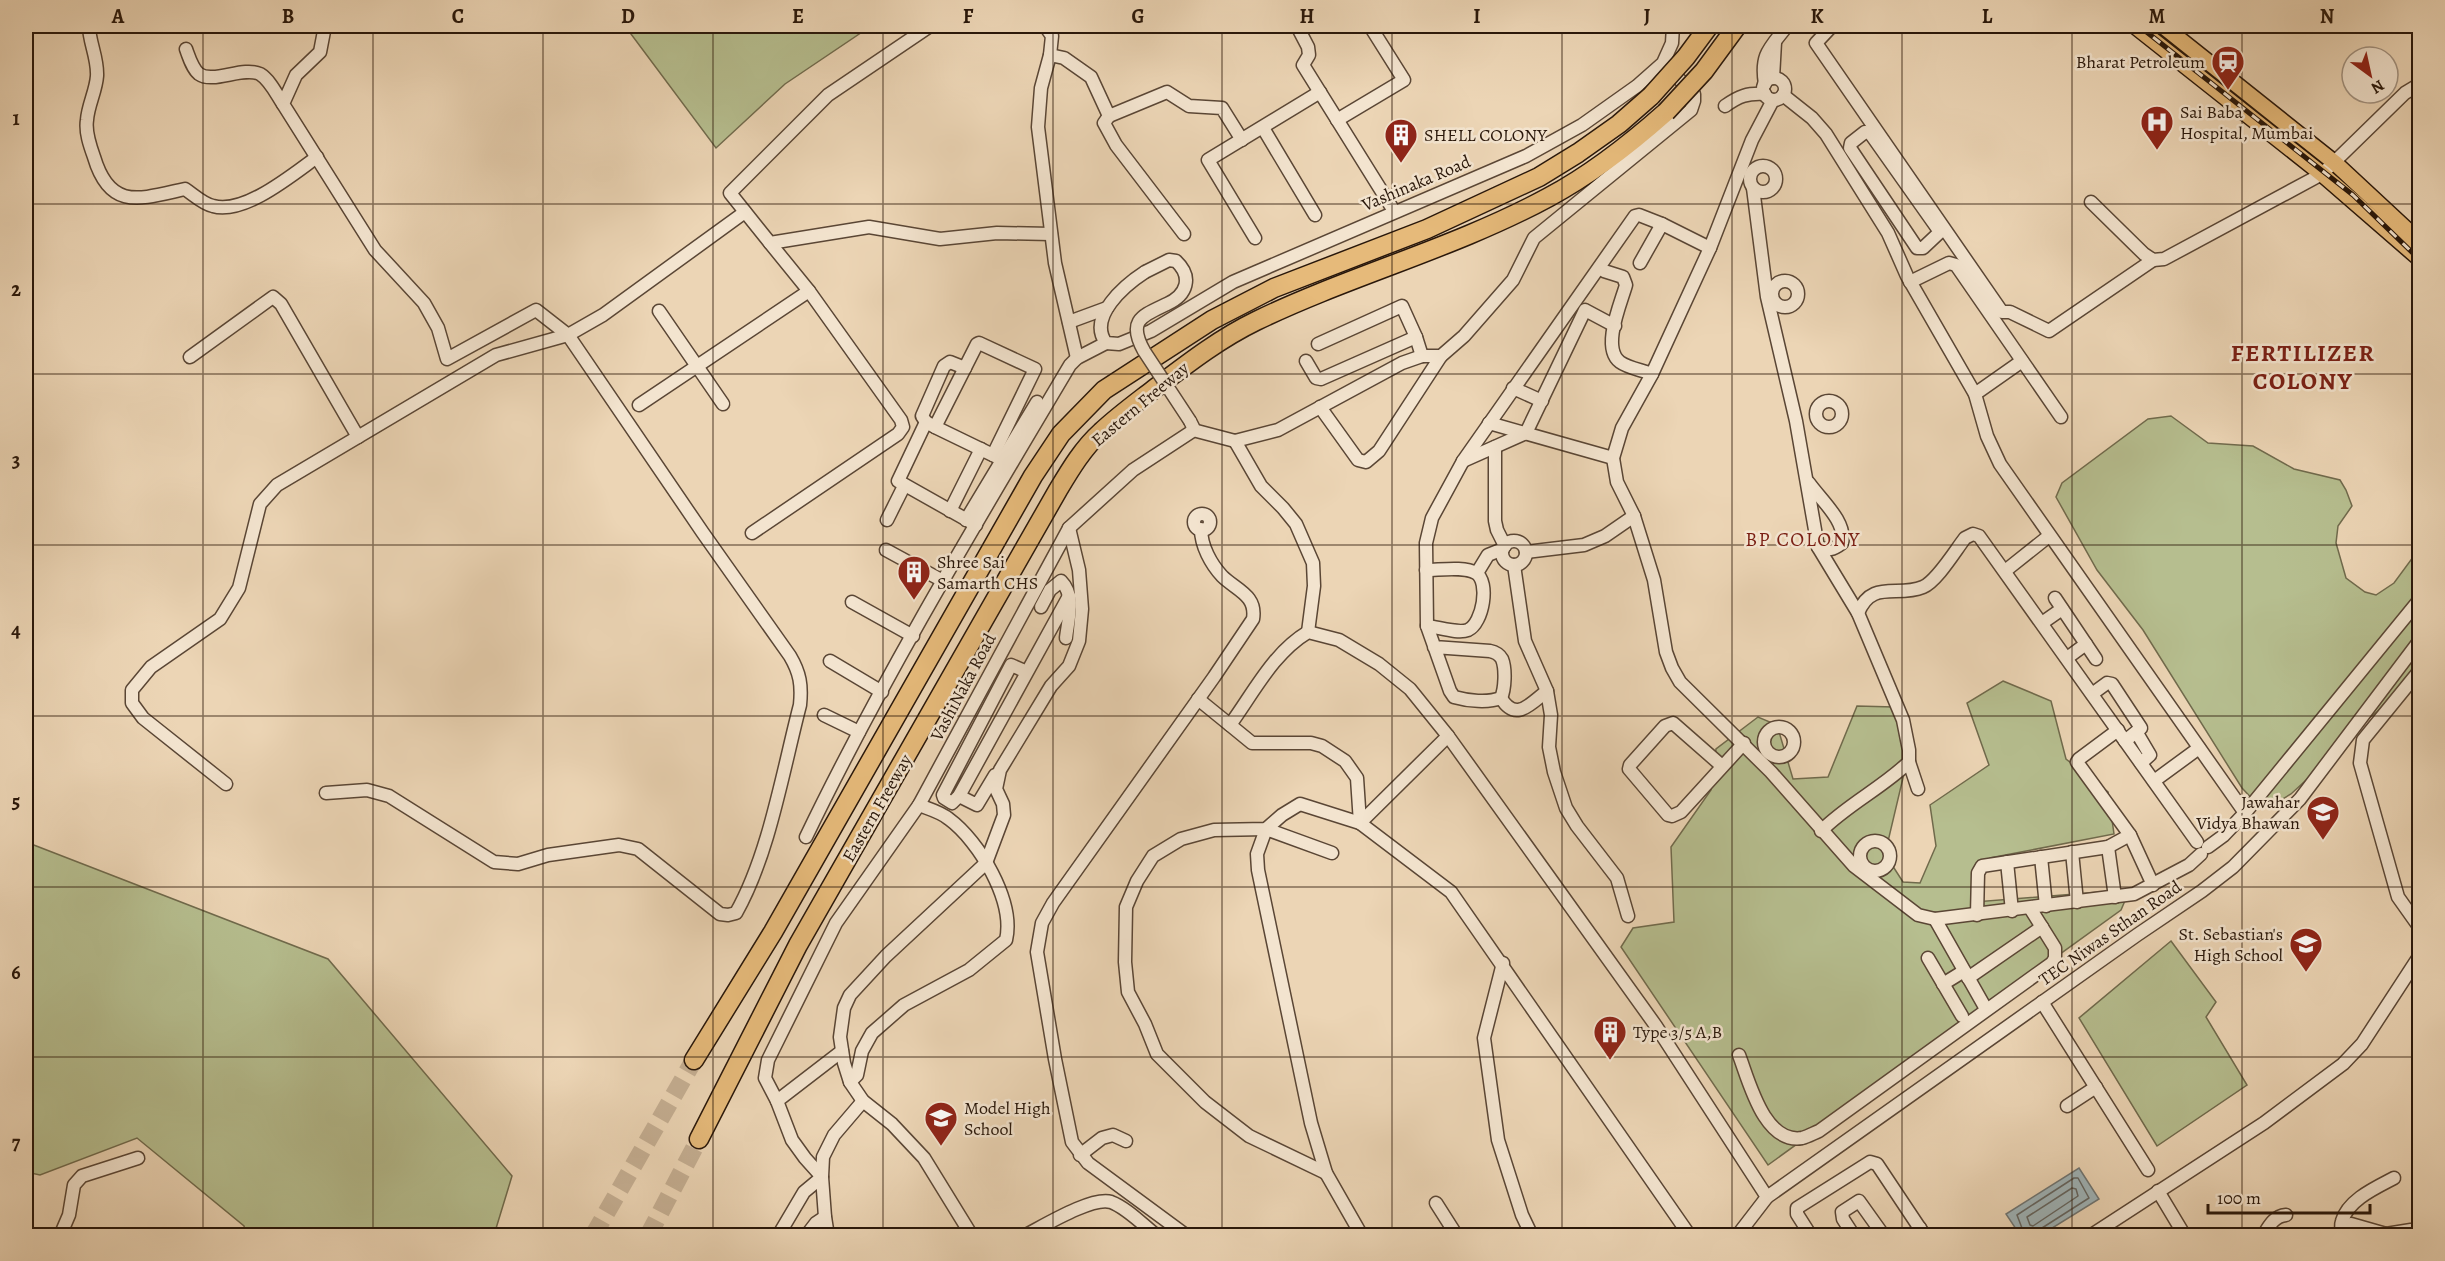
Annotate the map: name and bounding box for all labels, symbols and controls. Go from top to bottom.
text: A [111,3,125,30]
text: B [282,3,294,30]
text: C [452,3,464,30]
text: D [621,3,635,30]
text: E [792,3,804,30]
text: F [963,3,974,30]
text: G [1131,3,1145,30]
text: H [1300,3,1315,30]
text: I [1473,3,1481,30]
text: J [1644,3,1651,30]
text: K [1810,3,1824,30]
text: L [1982,3,1993,30]
text: M [2149,3,2166,30]
text: N [2320,3,2335,30]
station icon: Bharat Petroleum [2210,44,2246,91]
north arrow [2340,45,2400,105]
place label: Bharat Petroleum [2076,50,2205,74]
text: N [2366,74,2389,99]
place label: Sai Baba Hospital, Mumbai [2180,100,2313,145]
hospital icon: Sai Baba Hospital, Mumbai [2139,104,2175,151]
text: 1 [12,105,20,132]
building icon: SHELL COLONY [1383,117,1419,164]
place label: SHELL COLONY [1424,123,1548,147]
street label: Vashinaka Road [1357,149,1474,217]
text: 2 [11,276,21,303]
district label: FERTILIZER COLONY [2231,337,2375,397]
street label: Eastern Freeway [1086,355,1195,452]
text: 3 [12,447,20,474]
district label: BP COLONY [1745,526,1861,553]
place label: Shree Sai Samarth CHS [937,550,1038,595]
building icon: Shree Sai Samarth CHS [896,554,932,601]
text: 4 [11,617,21,644]
street label: VashiNaka Road [924,629,1002,746]
street label: Eastern Freeway [837,749,918,866]
text: 5 [12,788,20,815]
place label: Jawahar Vidya Bhawan [2195,790,2300,835]
school or university icon: Jawahar Vidya Bhawan [2305,794,2341,841]
street label: TEC Niwas Sthan Road [2034,875,2186,991]
place label: St. Sebastian's High School [2179,922,2284,967]
school or university icon: St. Sebastian's High School [2288,926,2324,973]
text: 6 [11,959,21,986]
building icon: Type 3/5 A,B [1592,1014,1628,1061]
place label: Type 3/5 A,B [1633,1020,1722,1044]
place label: Model High School [964,1096,1051,1141]
school or university icon: Model High School [923,1100,959,1147]
text: 7 [12,1129,21,1156]
scale bar [2208,1177,2370,1215]
text: 100 m [2217,1186,2261,1210]

